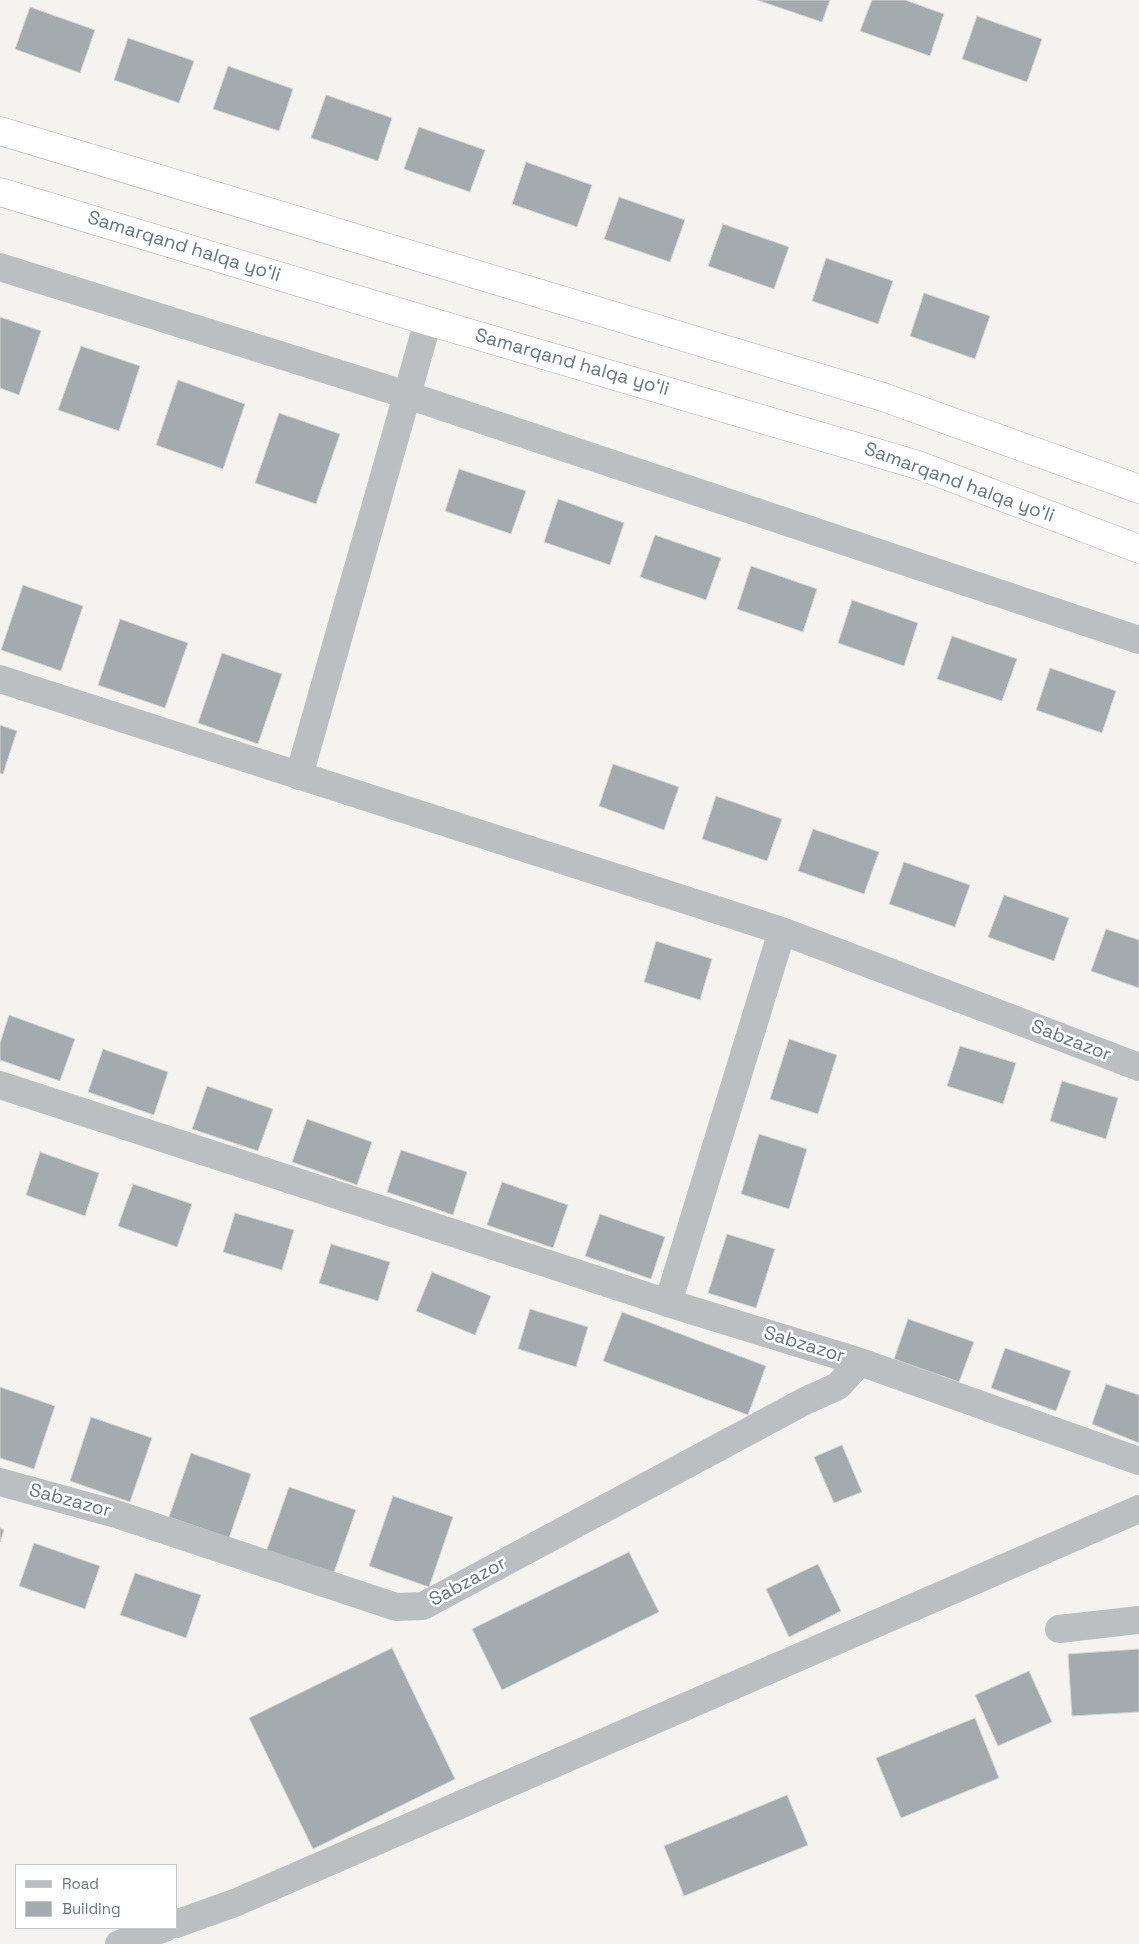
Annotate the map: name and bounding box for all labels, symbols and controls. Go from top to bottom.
street label: Samarqand halqa yoʻli [85,207,283,287]
street label: Samarqand halqa yoʻli [472,324,672,402]
street label: Samarqand halqa yoʻli [861,438,1057,528]
street label: Sabzazor [1028,1015,1114,1067]
street label: Sabzazor [761,1322,847,1368]
street label: Sabzazor [27,1479,113,1523]
street label: Sabzazor [426,1552,510,1612]
legend [15,1864,178,1929]
text: Road [62,1874,99,1893]
text: Building [62,1899,121,1918]

